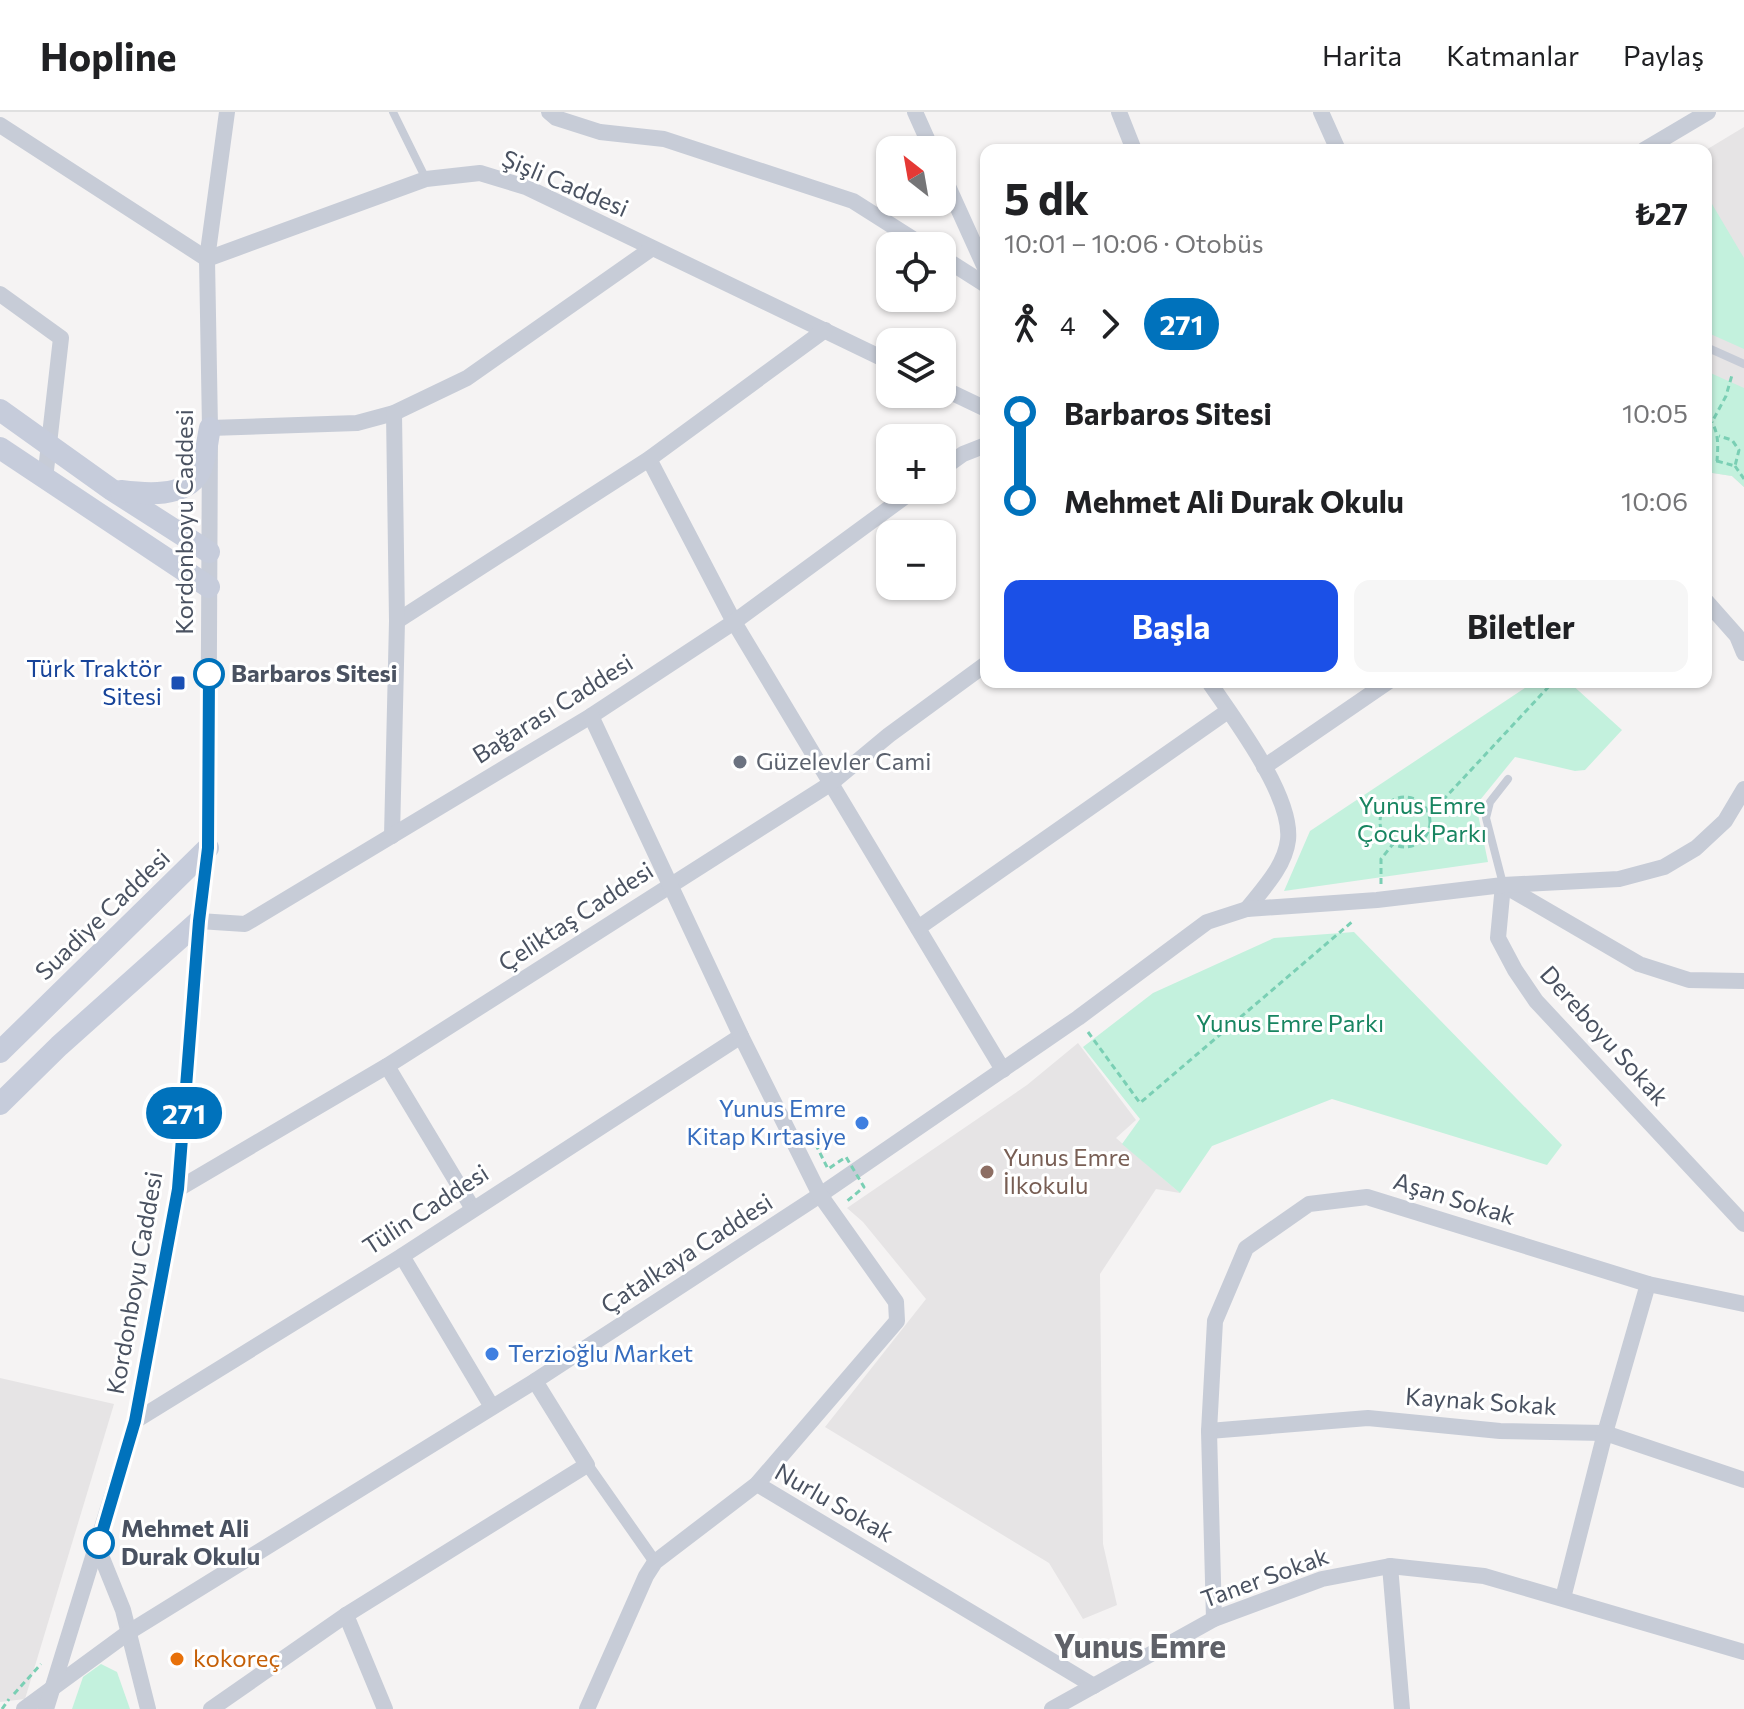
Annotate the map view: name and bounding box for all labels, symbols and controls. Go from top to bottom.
text: Hopline [40,32,177,79]
text: Harita [1322,38,1402,72]
text: Katmanlar [1446,38,1579,72]
text: Paylaş [1623,38,1704,72]
north arrow [876,136,956,216]
map controls [876,136,956,600]
street label: Şişli Caddesi [498,143,633,222]
text: 5 dk [1004,170,1089,224]
text: ₺27 [1634,194,1688,231]
text: 10:01 – 10:06 · Otobüs [1004,227,1264,258]
button: locate [876,232,956,312]
icon: walk [1004,302,1048,346]
icon: forward [1088,302,1132,346]
text: 271 [1160,307,1203,341]
text: 4 [1060,309,1076,340]
button: layers [876,328,956,408]
text: Barbaros Sitesi [1064,394,1272,431]
text: 10:05 [1622,397,1688,428]
street label: Kordonboyu Caddesi [169,409,198,635]
button: + [876,424,956,504]
text: Mehmet Ali Durak Okulu [1064,482,1404,519]
text: 10:06 [1621,485,1688,516]
button: − [876,520,956,600]
button: Başla [1004,580,1338,672]
button: Biletler [1354,580,1688,672]
street label: Bağarası Caddesi [467,647,638,769]
place label: Türk Traktör Sitesi [26,653,162,710]
place label: Barbaros Sitesi [231,658,397,687]
marker: Barbaros Sitesi [194,659,224,689]
marker: Türk Traktör Sitesi [169,674,187,692]
place label: Güzelevler Cami [756,746,931,775]
marker: Güzelevler Cami [731,753,749,771]
park label: Yunus Emre Çocuk Parkı [1357,790,1487,847]
street label: Suadiye Caddesi [29,842,175,985]
street label: Çeliktaş Caddesi [492,855,658,977]
street label: Dereboyu Sokak [1535,959,1675,1111]
park label: Yunus Emre Parkı [1196,1008,1384,1037]
line badge: 271 [138,1087,230,1139]
place label: Yunus Emre Kitap Kırtasiye [687,1093,846,1150]
text: 271 [162,1096,206,1130]
marker: Yunus Emre Kitap Kırtasiye [853,1114,871,1132]
place label: Yunus Emre İlkokulu [1003,1142,1130,1199]
street label: Tülin Caddesi [357,1157,493,1260]
marker: Yunus Emre İlkokulu [978,1163,996,1181]
street label: Aşan Sokak [1390,1165,1519,1230]
street label: Kordonboyu Caddesi [100,1169,167,1396]
street label: Çatalkaya Caddesi [595,1187,777,1319]
place label: Terzioğlu Market [508,1338,693,1367]
marker: Terzioğlu Market [483,1345,501,1363]
street label: Kaynak Sokak [1404,1381,1558,1420]
street label: Nurlu Sokak [770,1456,899,1547]
place label: Mehmet Ali Durak Okulu [121,1513,260,1570]
marker: Mehmet Ali Durak Okulu [84,1528,114,1558]
street label: Taner Sokak [1197,1540,1332,1613]
district label: Yunus Emre [1054,1625,1226,1665]
place label: kokoreç [193,1643,280,1672]
marker: kokoreç [168,1650,186,1668]

